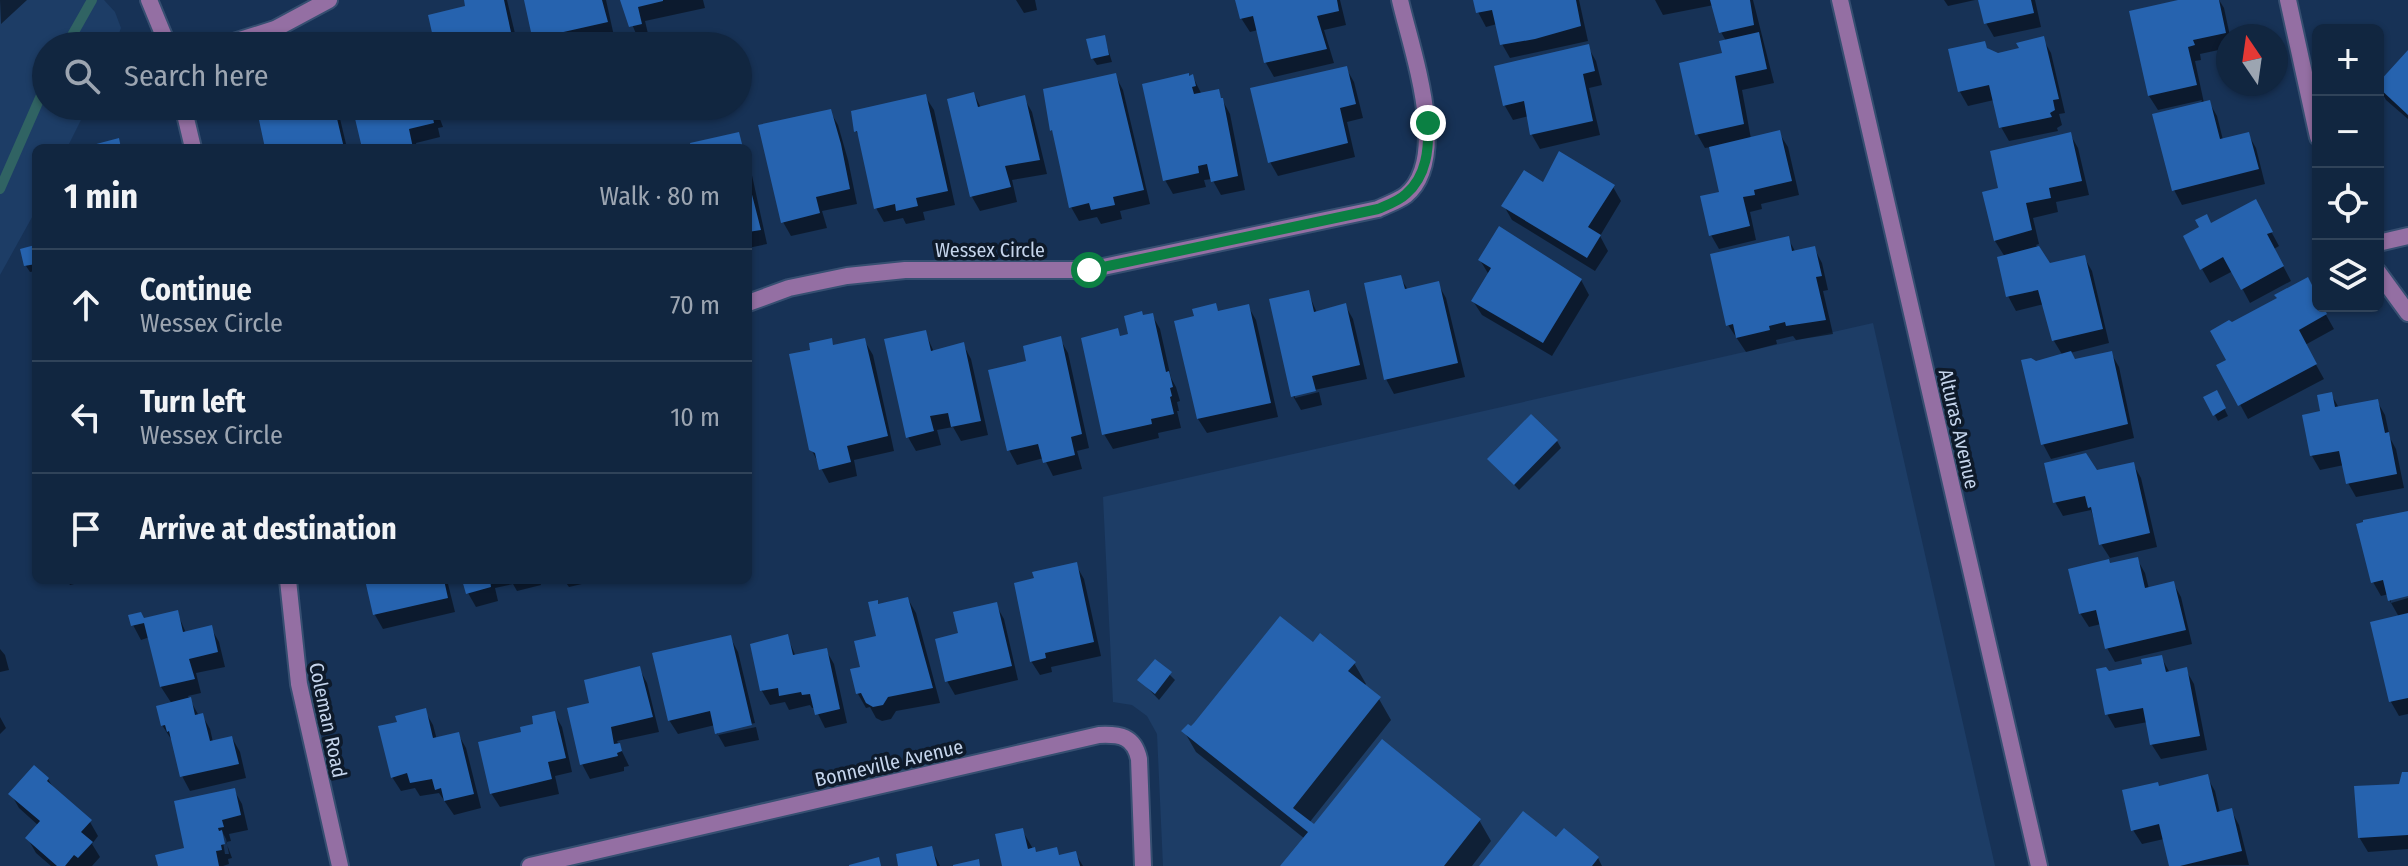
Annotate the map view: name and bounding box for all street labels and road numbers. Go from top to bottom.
street label: Wessex Circle [935,238,1045,262]
street label: Alturas Avenue [1934,367,1984,491]
street label: Coleman Road [304,660,352,780]
street label: Bonneville Avenue [813,734,965,792]

